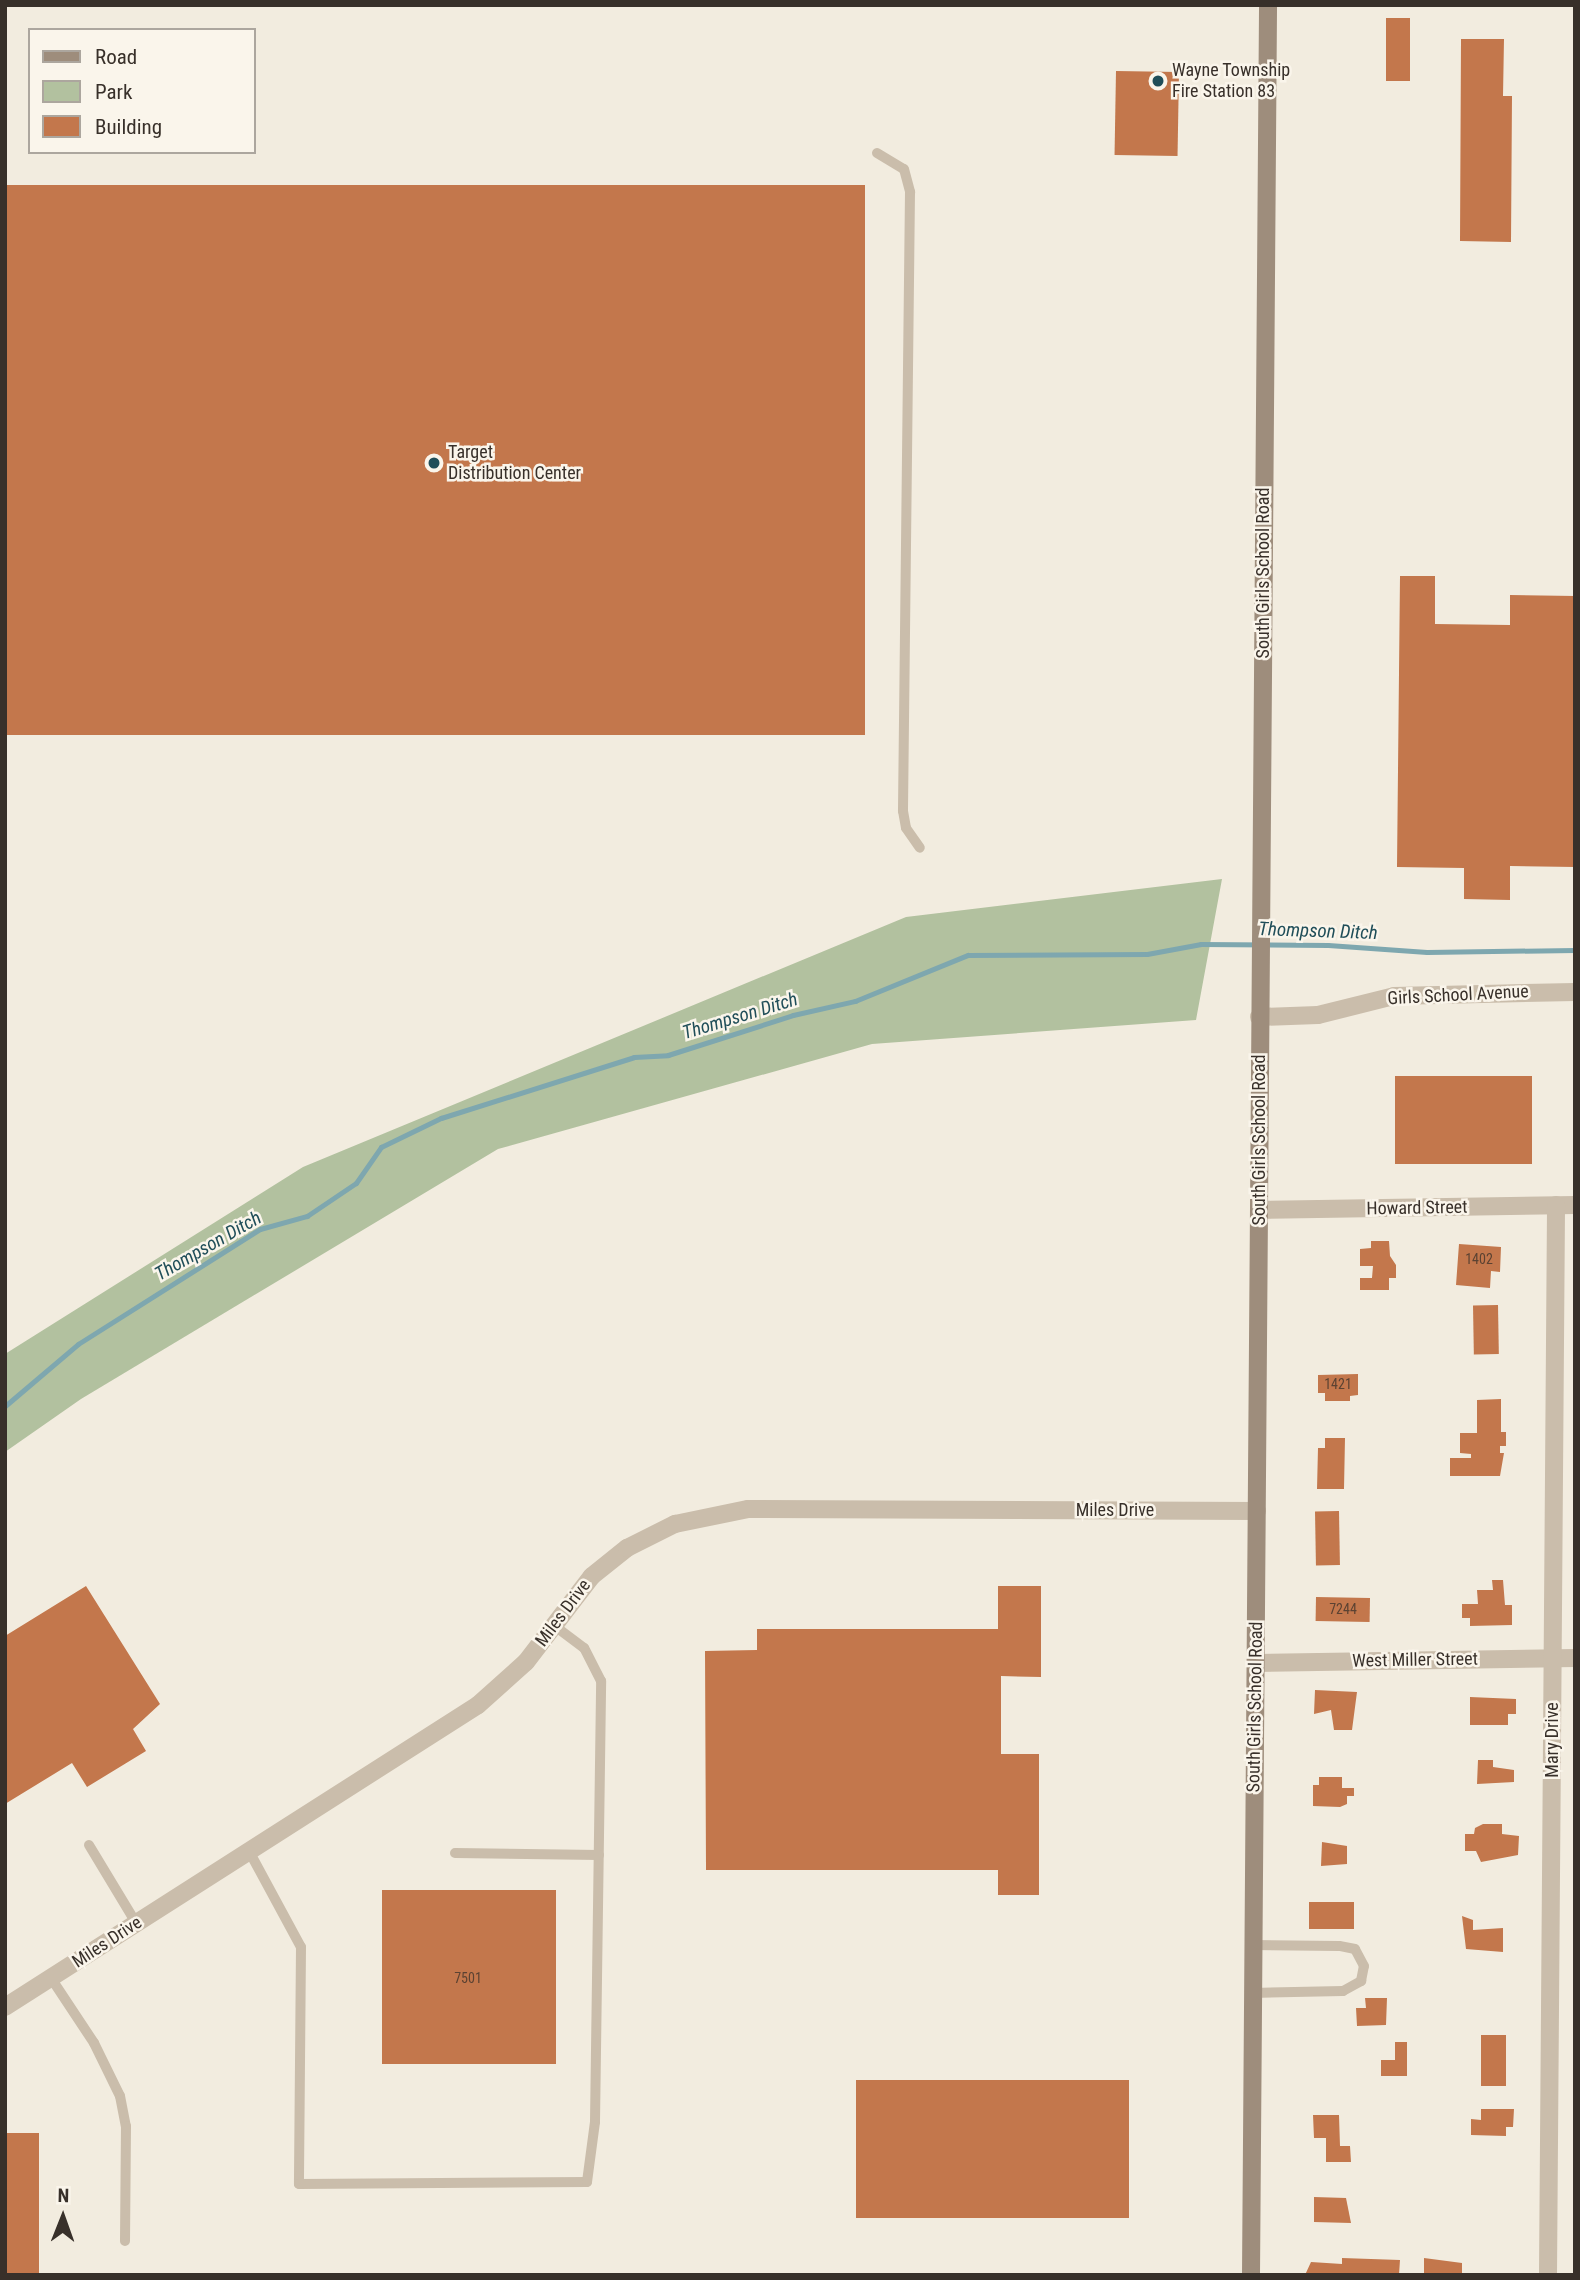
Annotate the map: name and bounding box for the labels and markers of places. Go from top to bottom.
place label: Wayne Township Fire Station 83 [1172,60,1291,102]
marker: Wayne Township Fire Station 83 [1150,73,1166,89]
place label: Target Distribution Center [448,442,581,484]
marker: Target Distribution Center [426,455,442,471]

